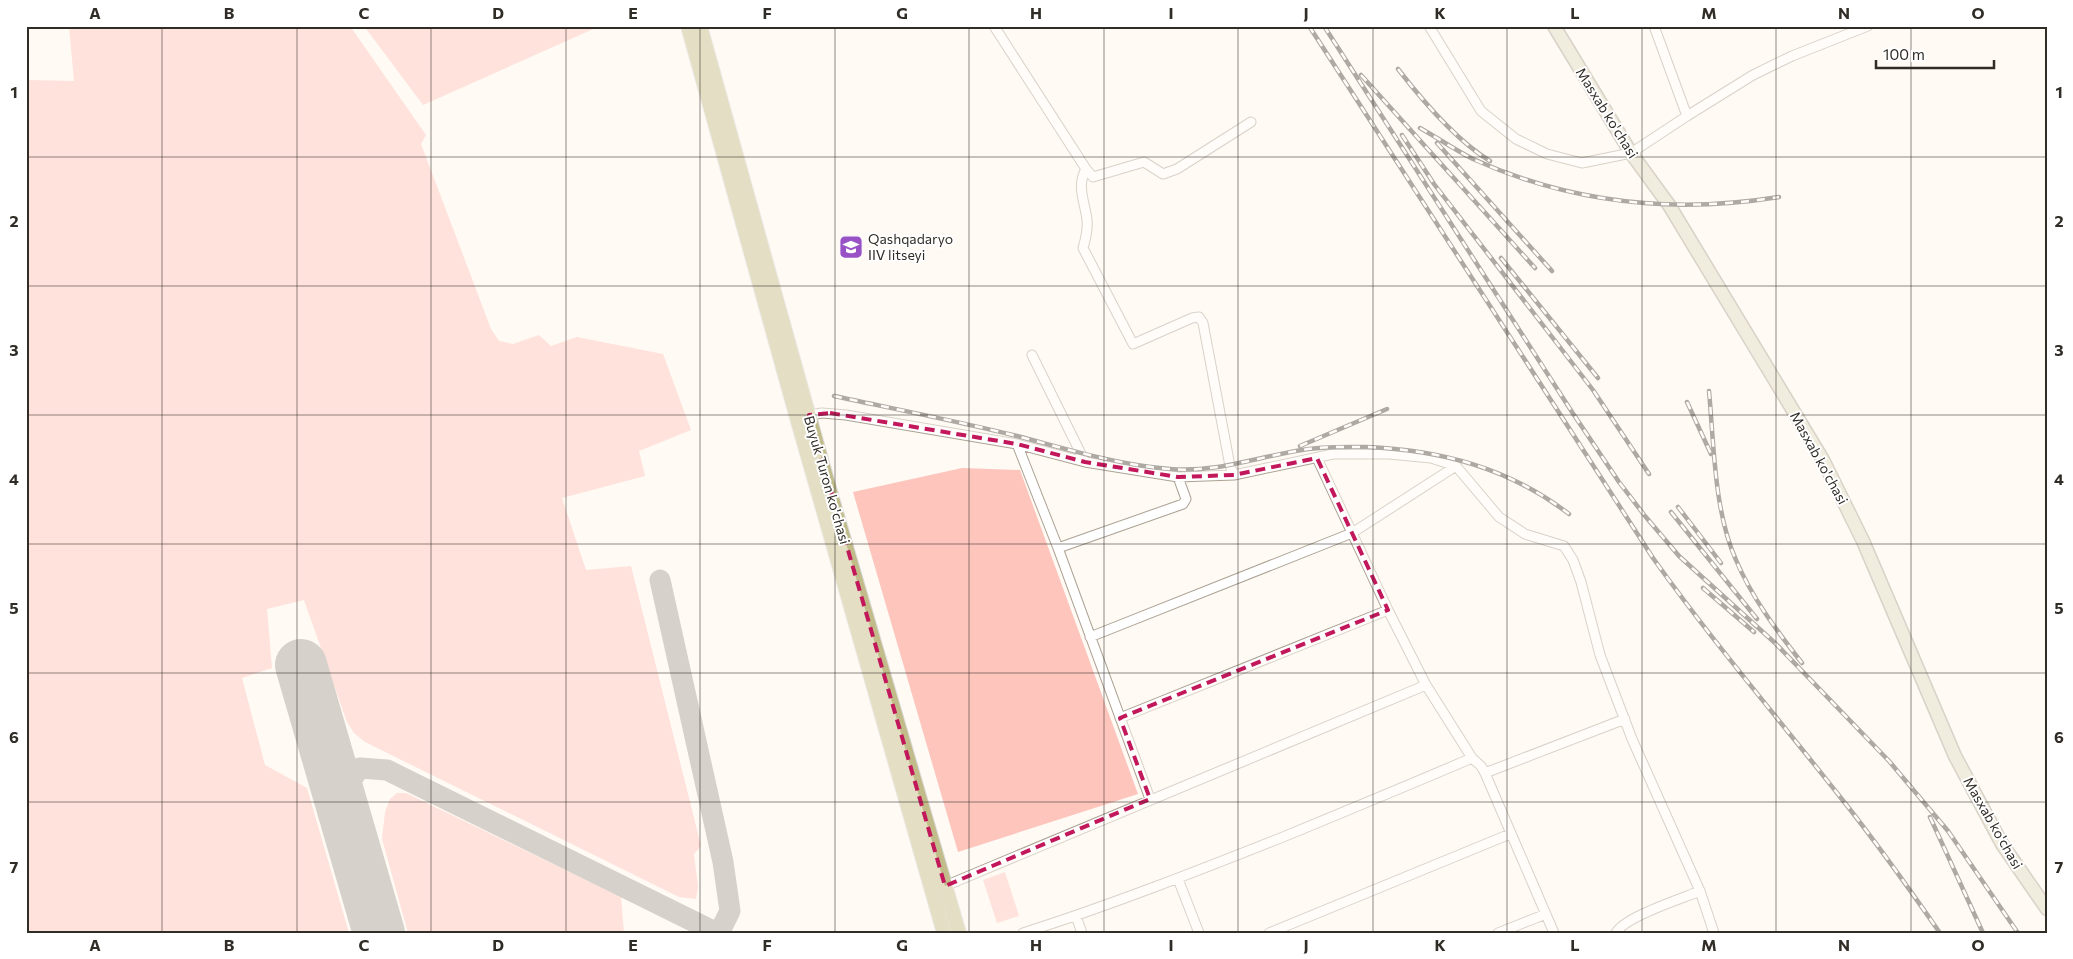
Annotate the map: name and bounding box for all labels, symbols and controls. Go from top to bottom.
text: A [89,3,101,22]
text: B [224,3,235,22]
text: C [359,3,370,22]
text: D [492,3,504,22]
text: E [628,3,638,22]
text: F [762,3,772,22]
text: G [896,3,908,22]
text: H [1030,3,1042,22]
text: I [1168,3,1174,22]
text: J [1303,3,1309,22]
text: K [1434,3,1446,22]
text: L [1570,3,1580,22]
text: M [1701,3,1717,22]
text: N [1838,3,1850,22]
text: O [1971,3,1985,22]
scale bar [1876,38,1993,70]
text: 100 m [1883,45,1925,63]
street label: Masxab ko'chasi [1573,64,1642,161]
text: 1 [10,82,18,101]
text: 1 [2055,82,2063,101]
text: 2 [9,211,19,230]
text: 2 [2054,211,2064,230]
place label: Qashqadaryo IIV litseyi [868,230,953,263]
school or university icon: Qashqadaryo IIV litseyi [838,234,864,260]
text: 3 [9,340,19,359]
text: 3 [2054,340,2064,359]
street label: Masxab ko'chasi [1787,408,1852,507]
street label: Buyuk Turon ko'chasi [801,414,854,546]
text: 4 [9,469,19,488]
text: 4 [2054,469,2064,488]
text: 5 [9,598,19,617]
text: 5 [2054,598,2064,617]
text: 6 [9,727,19,746]
text: 6 [2054,727,2064,746]
street label: Masxab ko'chasi [1960,774,2027,872]
text: 7 [10,857,19,876]
text: 7 [2055,857,2064,876]
text: A [89,935,101,954]
text: B [224,935,235,954]
text: C [359,935,370,954]
text: D [492,935,504,954]
text: E [628,935,638,954]
text: F [762,935,772,954]
text: G [896,935,908,954]
text: H [1030,935,1042,954]
text: I [1168,935,1174,954]
text: J [1303,935,1309,954]
text: K [1434,935,1446,954]
text: L [1570,935,1580,954]
text: M [1701,935,1717,954]
text: N [1838,935,1850,954]
text: O [1971,935,1985,954]

